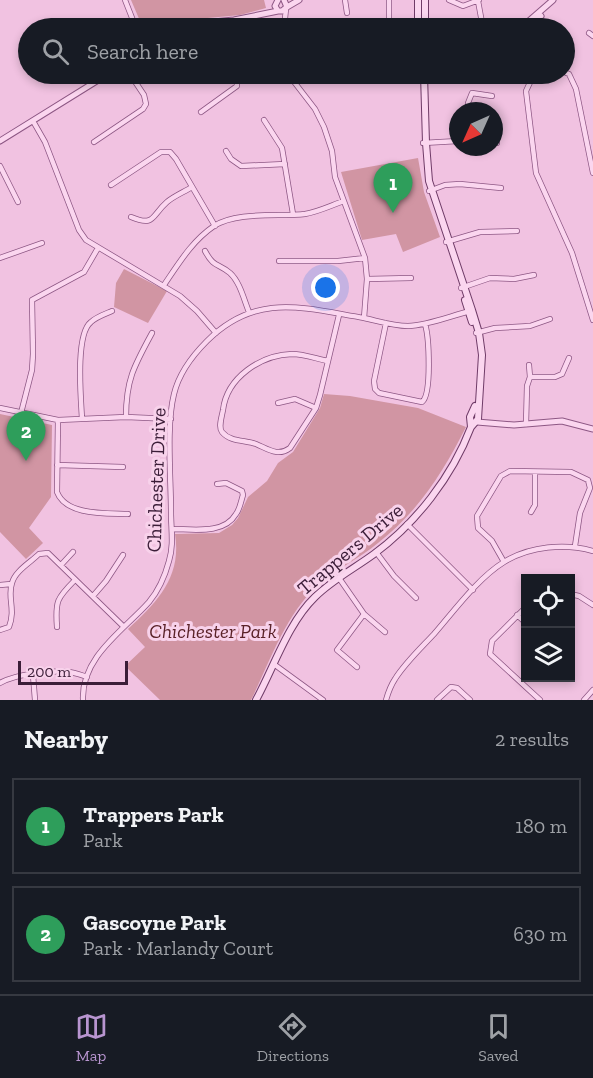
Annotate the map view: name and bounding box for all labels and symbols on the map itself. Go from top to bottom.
north arrow [449,102,503,156]
pin: 1 [374,164,412,213]
your location [311,273,340,302]
street label: Chichester Drive [141,407,171,553]
pin: 2 [6,412,46,461]
street label: Trappers Drive [292,498,408,600]
park label: Chichester Park [149,619,277,643]
scale bar [18,658,128,686]

